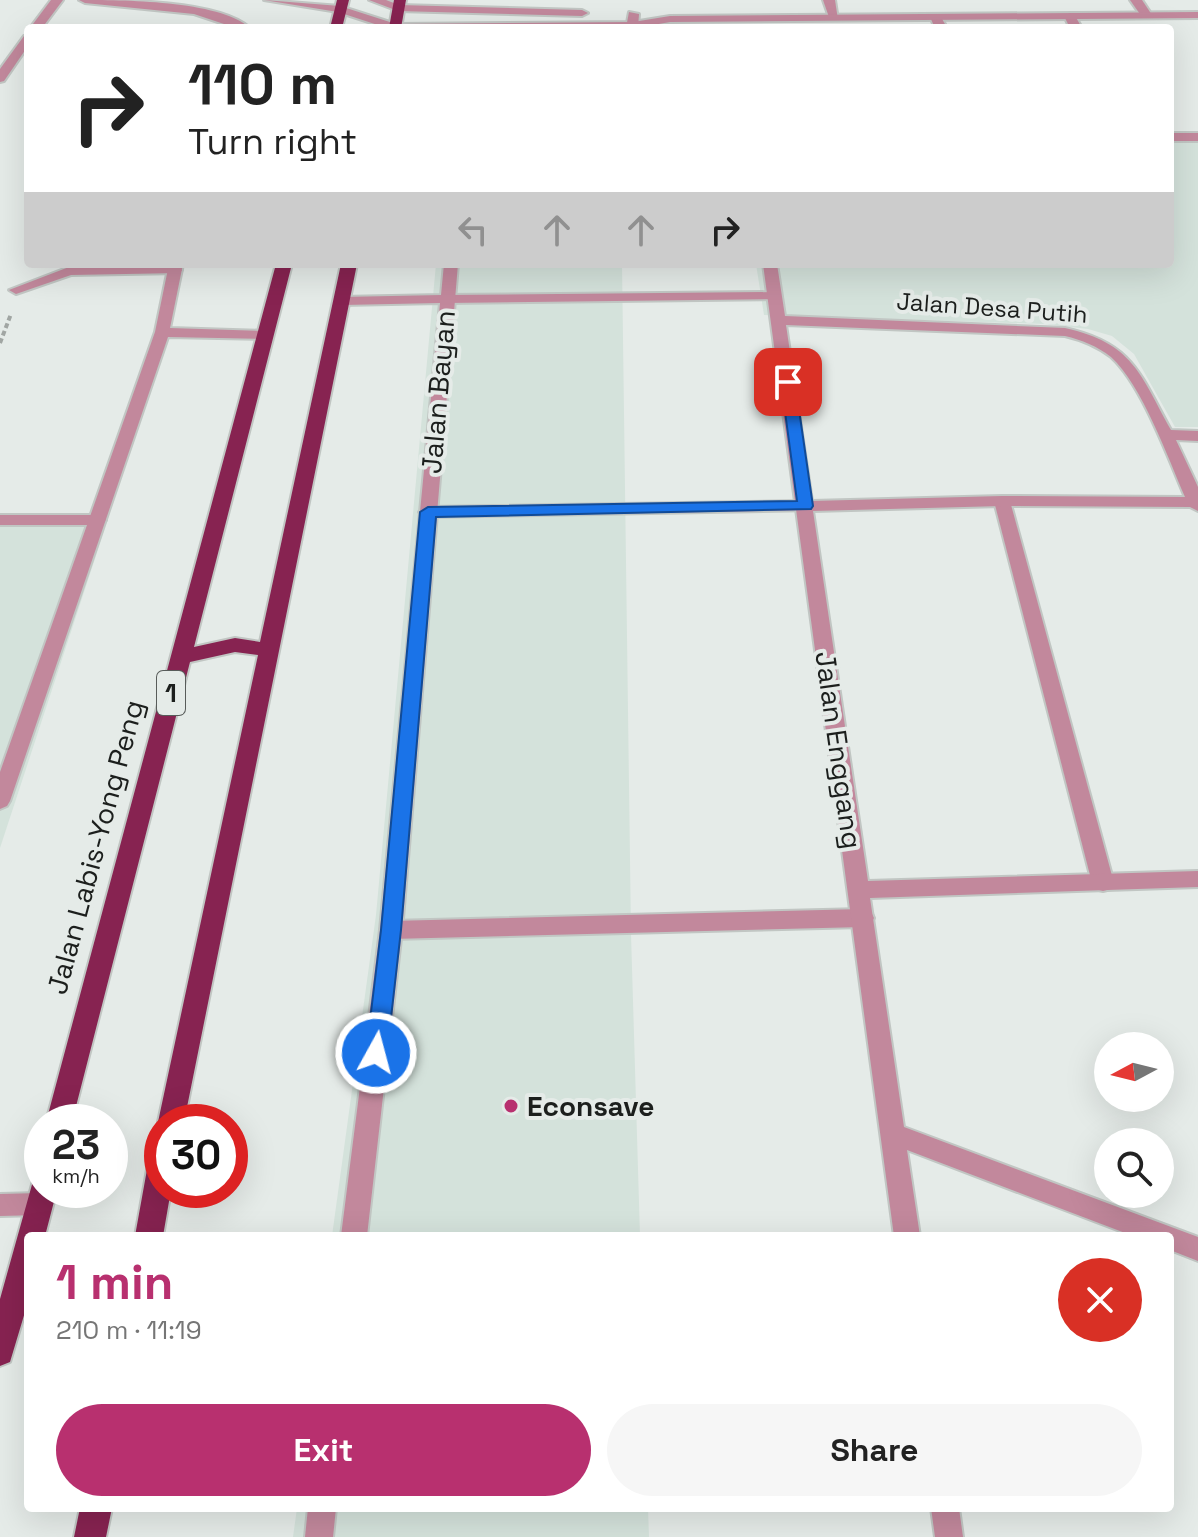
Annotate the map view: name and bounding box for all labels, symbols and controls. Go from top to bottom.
text: 110 m [188,49,337,120]
icon: right [56,56,160,160]
text: Turn right [188,119,357,165]
icon: left [451,208,495,252]
icon: ahead [535,208,579,252]
icon: ahead [619,208,663,252]
icon: right [703,208,747,252]
street label: Jalan Desa Putih [895,285,1089,330]
street label: Jalan Bayan [413,309,463,475]
pin [754,348,822,416]
icon: arrive [766,360,810,404]
street label: Jalan Enggang [807,649,871,851]
road number: 1 [157,671,185,715]
street label: Jalan Labis-Yong Peng [38,696,152,998]
position arrow [334,1011,418,1095]
north arrow [1094,1032,1174,1112]
map controls [1094,1032,1174,1208]
place label: Econsave [527,1088,654,1124]
marker: Econsave [502,1097,520,1115]
speed limit sign: 30 [144,1104,248,1208]
text: 23 [52,1120,100,1171]
button: search [1094,1128,1174,1208]
text: km/h [52,1163,100,1189]
text: 1 min [56,1252,173,1313]
button: close [1058,1258,1142,1342]
text: 210 m · 11:19 [56,1313,202,1347]
button: Exit [56,1404,591,1496]
button: Share [607,1404,1142,1496]

